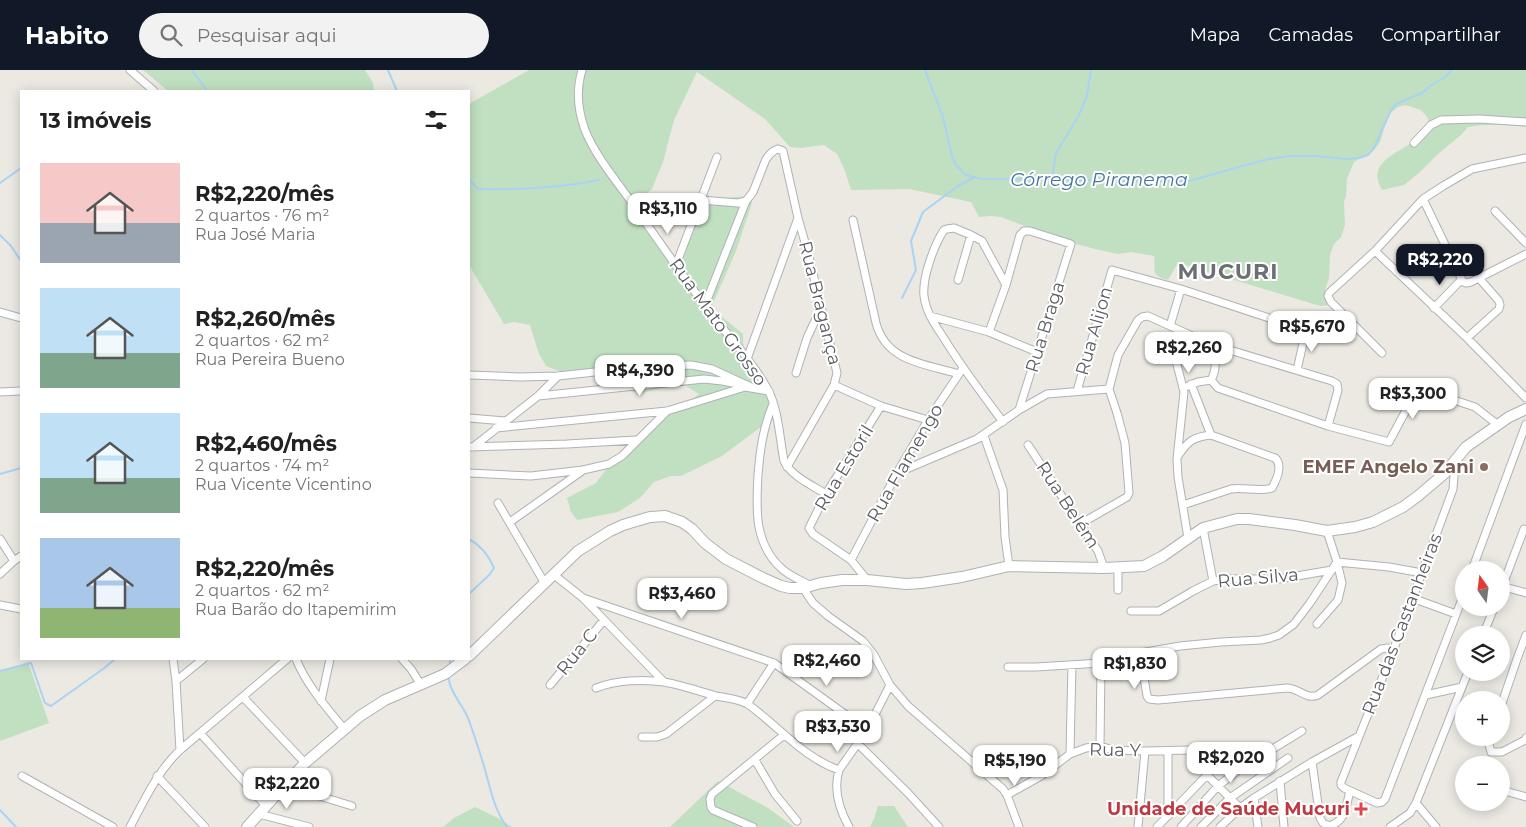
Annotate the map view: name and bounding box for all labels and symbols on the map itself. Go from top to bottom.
water label: Córrego Piranema [1010,168,1188,191]
pin: R$3,110 [622,192,714,235]
street label: Rua Bragança [794,239,846,367]
pin: R$2,220 [1394,244,1486,286]
street label: Rua Mato Grosso [664,254,772,390]
district label: MUCURI [1178,258,1278,285]
street label: Rua Braga [1021,279,1069,375]
street label: Rua Alijon [1071,284,1117,378]
pin: R$5,670 [1266,310,1358,353]
pin: R$2,260 [1143,332,1235,374]
pin: R$4,390 [594,354,686,397]
pin: R$3,300 [1367,378,1459,420]
street label: Rua Flamengo [862,400,948,526]
street label: Rua Estoril [810,421,878,515]
place label: EMEF Angelo Zani [1302,456,1474,478]
street label: Rua Belém [1032,457,1104,553]
marker: EMEF Angelo Zani [1478,461,1490,473]
street label: Rua das Castanheiras [1357,530,1447,718]
north arrow [1455,561,1510,616]
street label: Rua Silva [1217,564,1299,592]
pin: R$3,460 [636,578,728,620]
street label: Rua C [552,624,602,680]
pin: R$2,460 [781,644,873,687]
pin: R$1,830 [1089,648,1181,690]
pin: R$3,530 [792,710,884,753]
street label: Rua Y [1089,739,1142,761]
pin: R$2,020 [1185,742,1277,784]
pin: R$5,190 [969,744,1061,787]
pin: R$2,220 [241,768,333,810]
place label: Unidade de Saúde Mucuri [1107,798,1350,820]
marker: Unidade de Saúde Mucuri [1354,802,1368,816]

